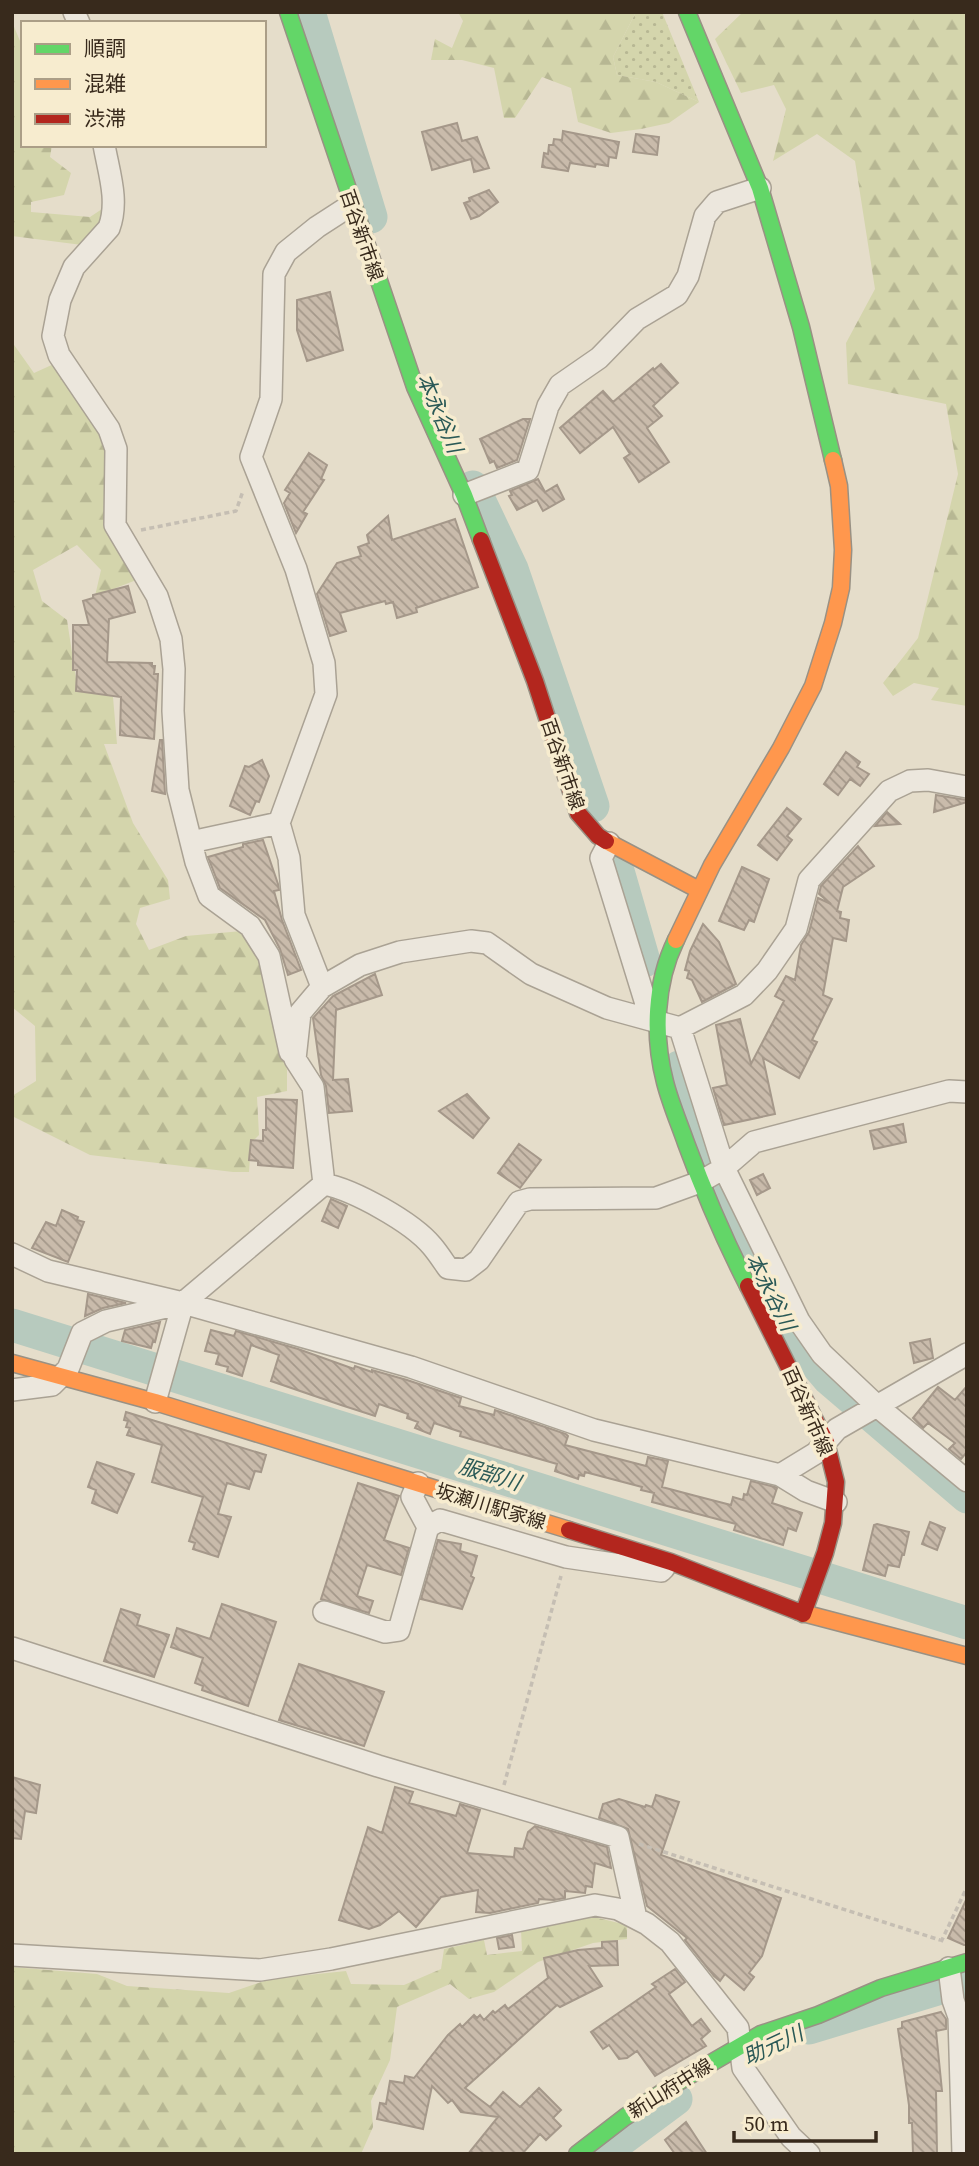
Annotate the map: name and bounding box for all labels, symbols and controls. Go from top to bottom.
legend [21,21,266,147]
text: 順調 [84,34,126,63]
text: 混雑 [84,69,126,98]
text: 渋滞 [84,104,126,133]
street label: 百谷新市線 [334,186,390,284]
water label: 本永谷川 [410,369,471,459]
street label: 百谷新市線 [535,715,591,813]
water label: 本永谷川 [739,1248,804,1338]
street label: 百谷新市線 [777,1362,839,1460]
water label: 服部川 [456,1451,526,1498]
street label: 坂瀬川駅家線 [433,1477,549,1535]
water label: 助元川 [738,2018,809,2071]
street label: 新山府中線 [623,2052,717,2124]
scale bar [734,2100,876,2144]
text: 50 m [744,2109,789,2138]

